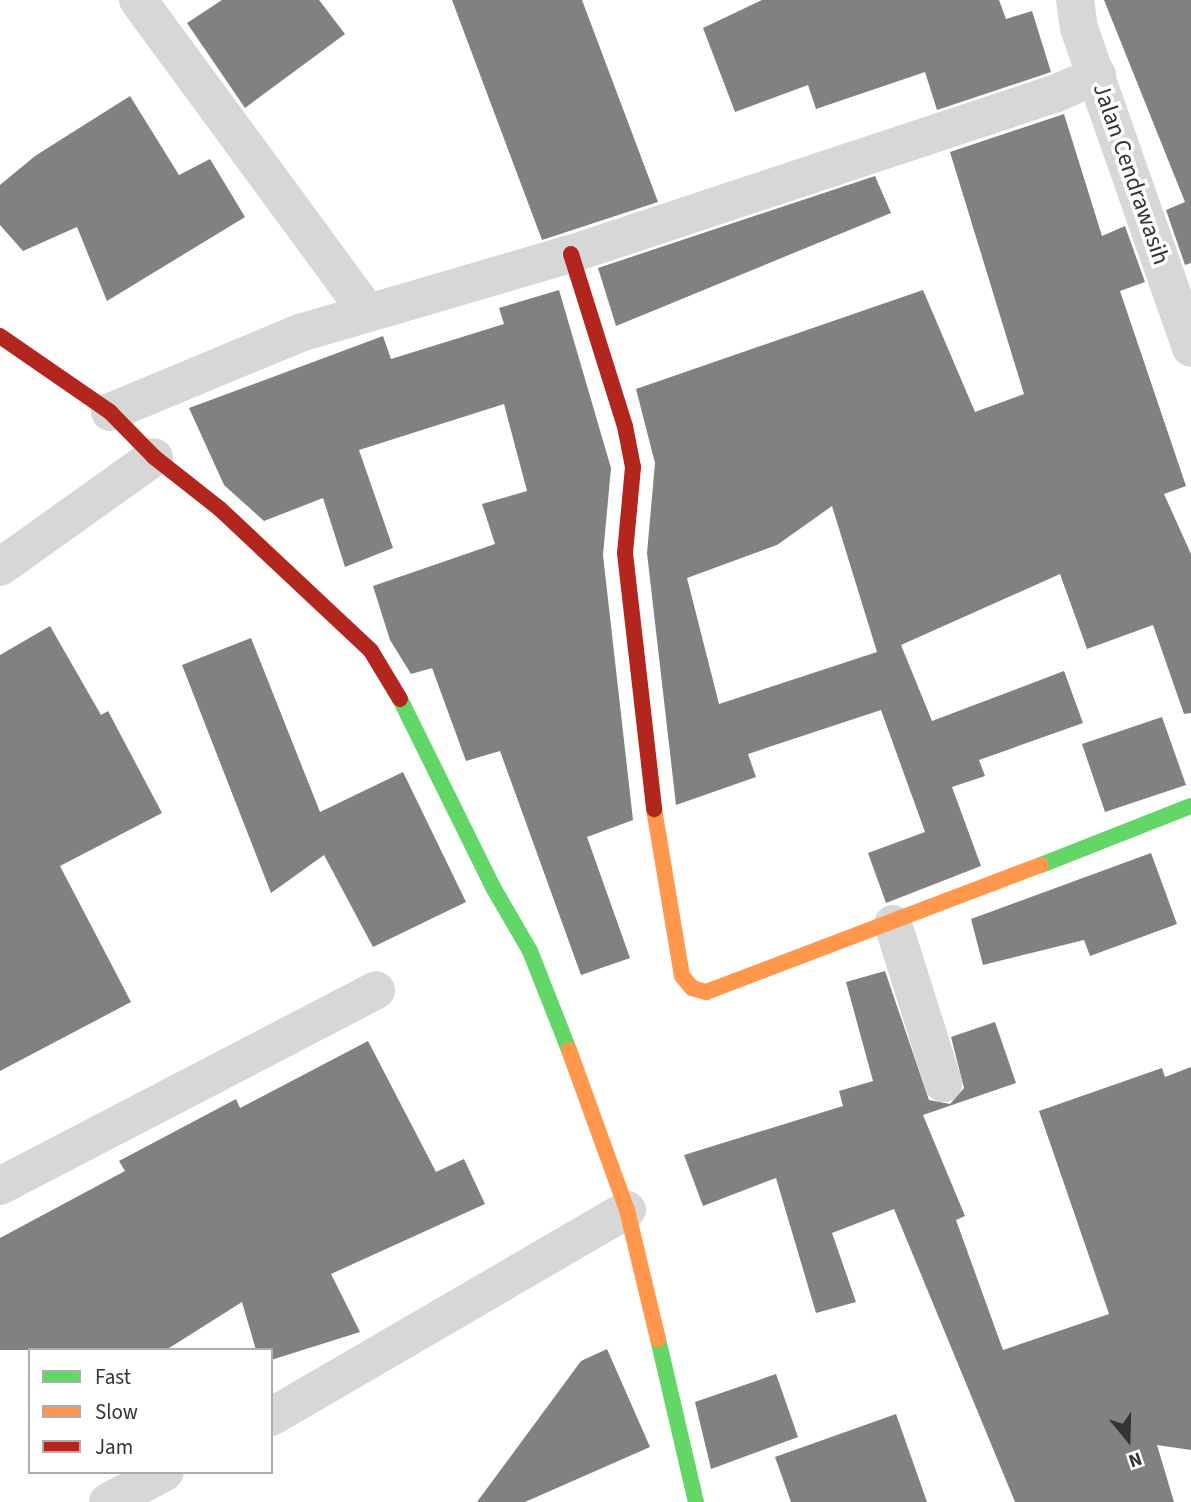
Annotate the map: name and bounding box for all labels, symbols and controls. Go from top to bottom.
street label: Jalan Cendrawasih [1086,80,1176,268]
legend [28,1348,273,1474]
text: Fast [95,1362,131,1392]
text: Slow [95,1397,138,1427]
north arrow [1093,1404,1163,1474]
text: Jam [95,1432,133,1462]
text: N [1125,1445,1145,1474]

